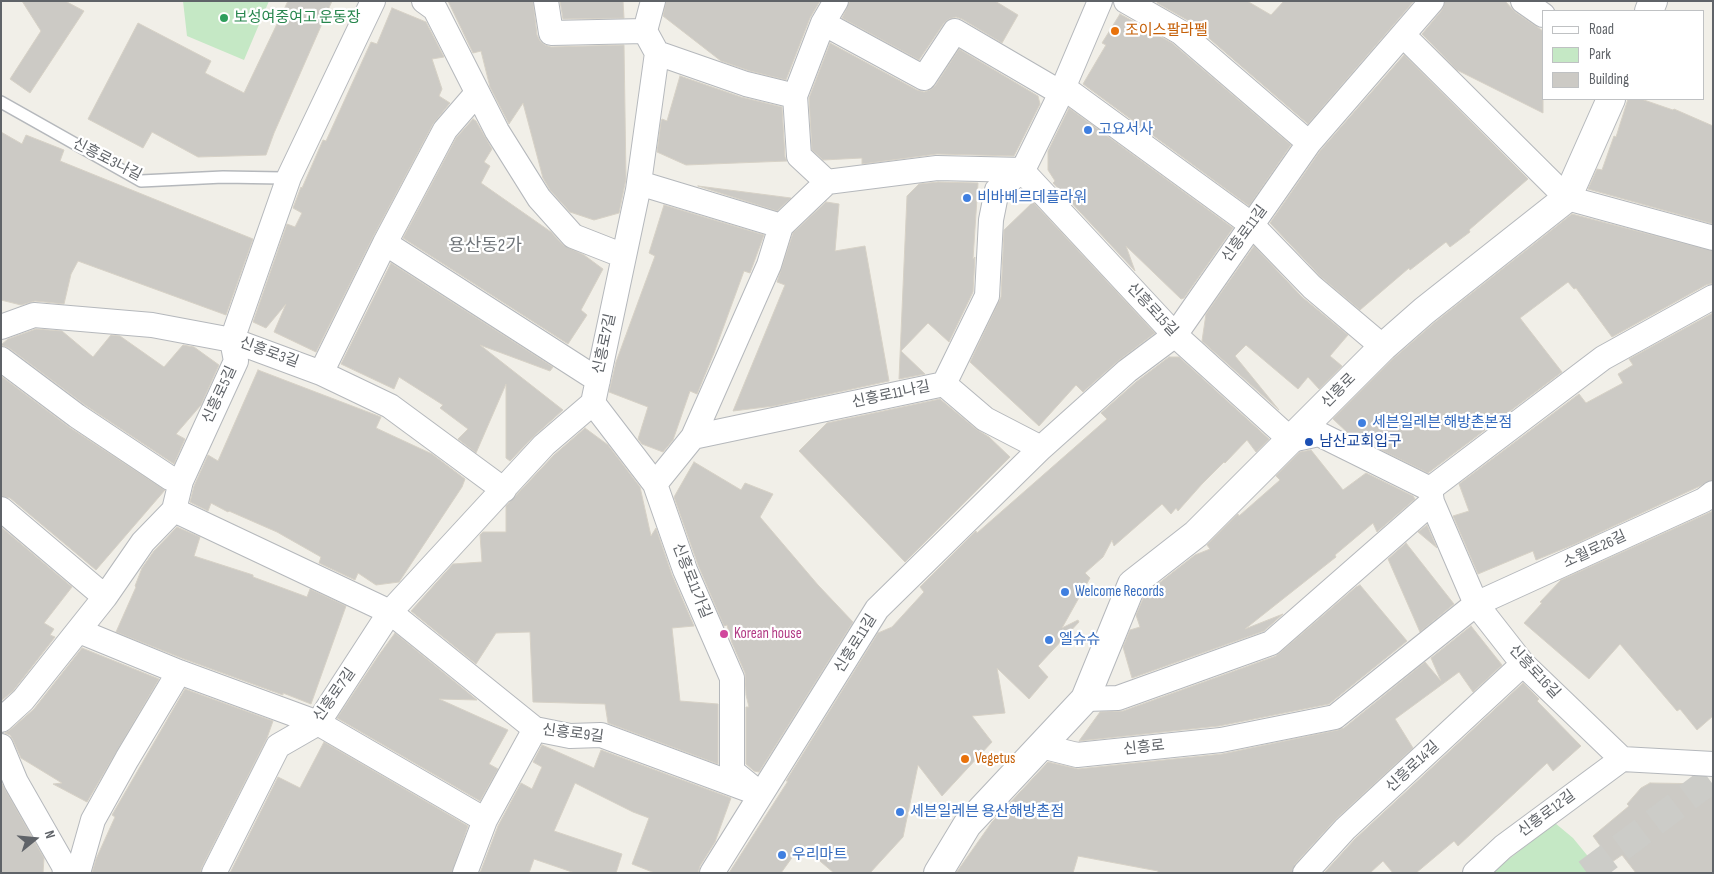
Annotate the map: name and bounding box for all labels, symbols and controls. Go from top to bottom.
place label: 보성여중여고 운동장 [234,9,361,27]
legend [1542,10,1704,100]
marker: 보성여중여고 운동장 [218,12,230,24]
text: Road [1589,20,1614,39]
place label: 조이스팔라펠 [1125,22,1208,40]
marker: 조이스팔라펠 [1109,25,1121,37]
text: Park [1589,45,1611,64]
text: Building [1589,70,1629,89]
place label: 고요서사 [1098,121,1153,139]
marker: 고요서사 [1082,124,1094,136]
street label: 신흥로3나길 [69,135,145,185]
place label: 비바베르데플라워 [977,189,1087,207]
marker: 비바베르데플라워 [961,192,973,204]
street label: 신흥로11길 [1218,202,1272,266]
district label: 용산동2가 [448,235,522,257]
street label: 신흥로15길 [1123,280,1181,340]
street label: 신흥로7길 [590,312,620,376]
street label: 신흥로3길 [237,334,301,372]
street label: 신흥로5길 [199,363,241,427]
street label: 신흥로 [1318,370,1360,412]
street label: 신흥로11나길 [850,378,932,412]
place label: 세븐일레븐 해방촌본점 [1372,414,1512,432]
marker: 세븐일레븐 해방촌본점 [1356,417,1368,429]
place label: 남산교회입구 [1319,433,1402,451]
marker: 남산교회입구 [1303,436,1315,448]
street label: 소월로26길 [1560,527,1630,573]
street label: 신흥로11가길 [668,541,714,621]
place label: Welcome Records [1075,583,1164,601]
marker: Welcome Records [1059,586,1071,598]
street label: 신흥로11길 [831,611,881,677]
place label: Korean house [734,625,802,643]
marker: Korean house [718,628,730,640]
place label: 엘슈슈 [1059,631,1100,649]
marker: 엘슈슈 [1043,634,1055,646]
street label: 신흥로16길 [1505,641,1563,703]
street label: 신흥로7길 [310,665,360,725]
street label: 신흥로9길 [541,721,605,747]
street label: 신흥로 [1122,737,1166,759]
street label: 신흥로14길 [1382,738,1444,796]
place label: Vegetus [975,750,1015,768]
marker: Vegetus [959,753,971,765]
street label: 신흥로12길 [1515,787,1579,841]
place label: 세븐일레븐 용산해방촌점 [910,803,1064,821]
marker: 세븐일레븐 용산해방촌점 [894,806,906,818]
north arrow [10,814,60,864]
text: N [41,828,59,841]
place label: 우리마트 [792,846,847,864]
marker: 우리마트 [776,849,788,861]

